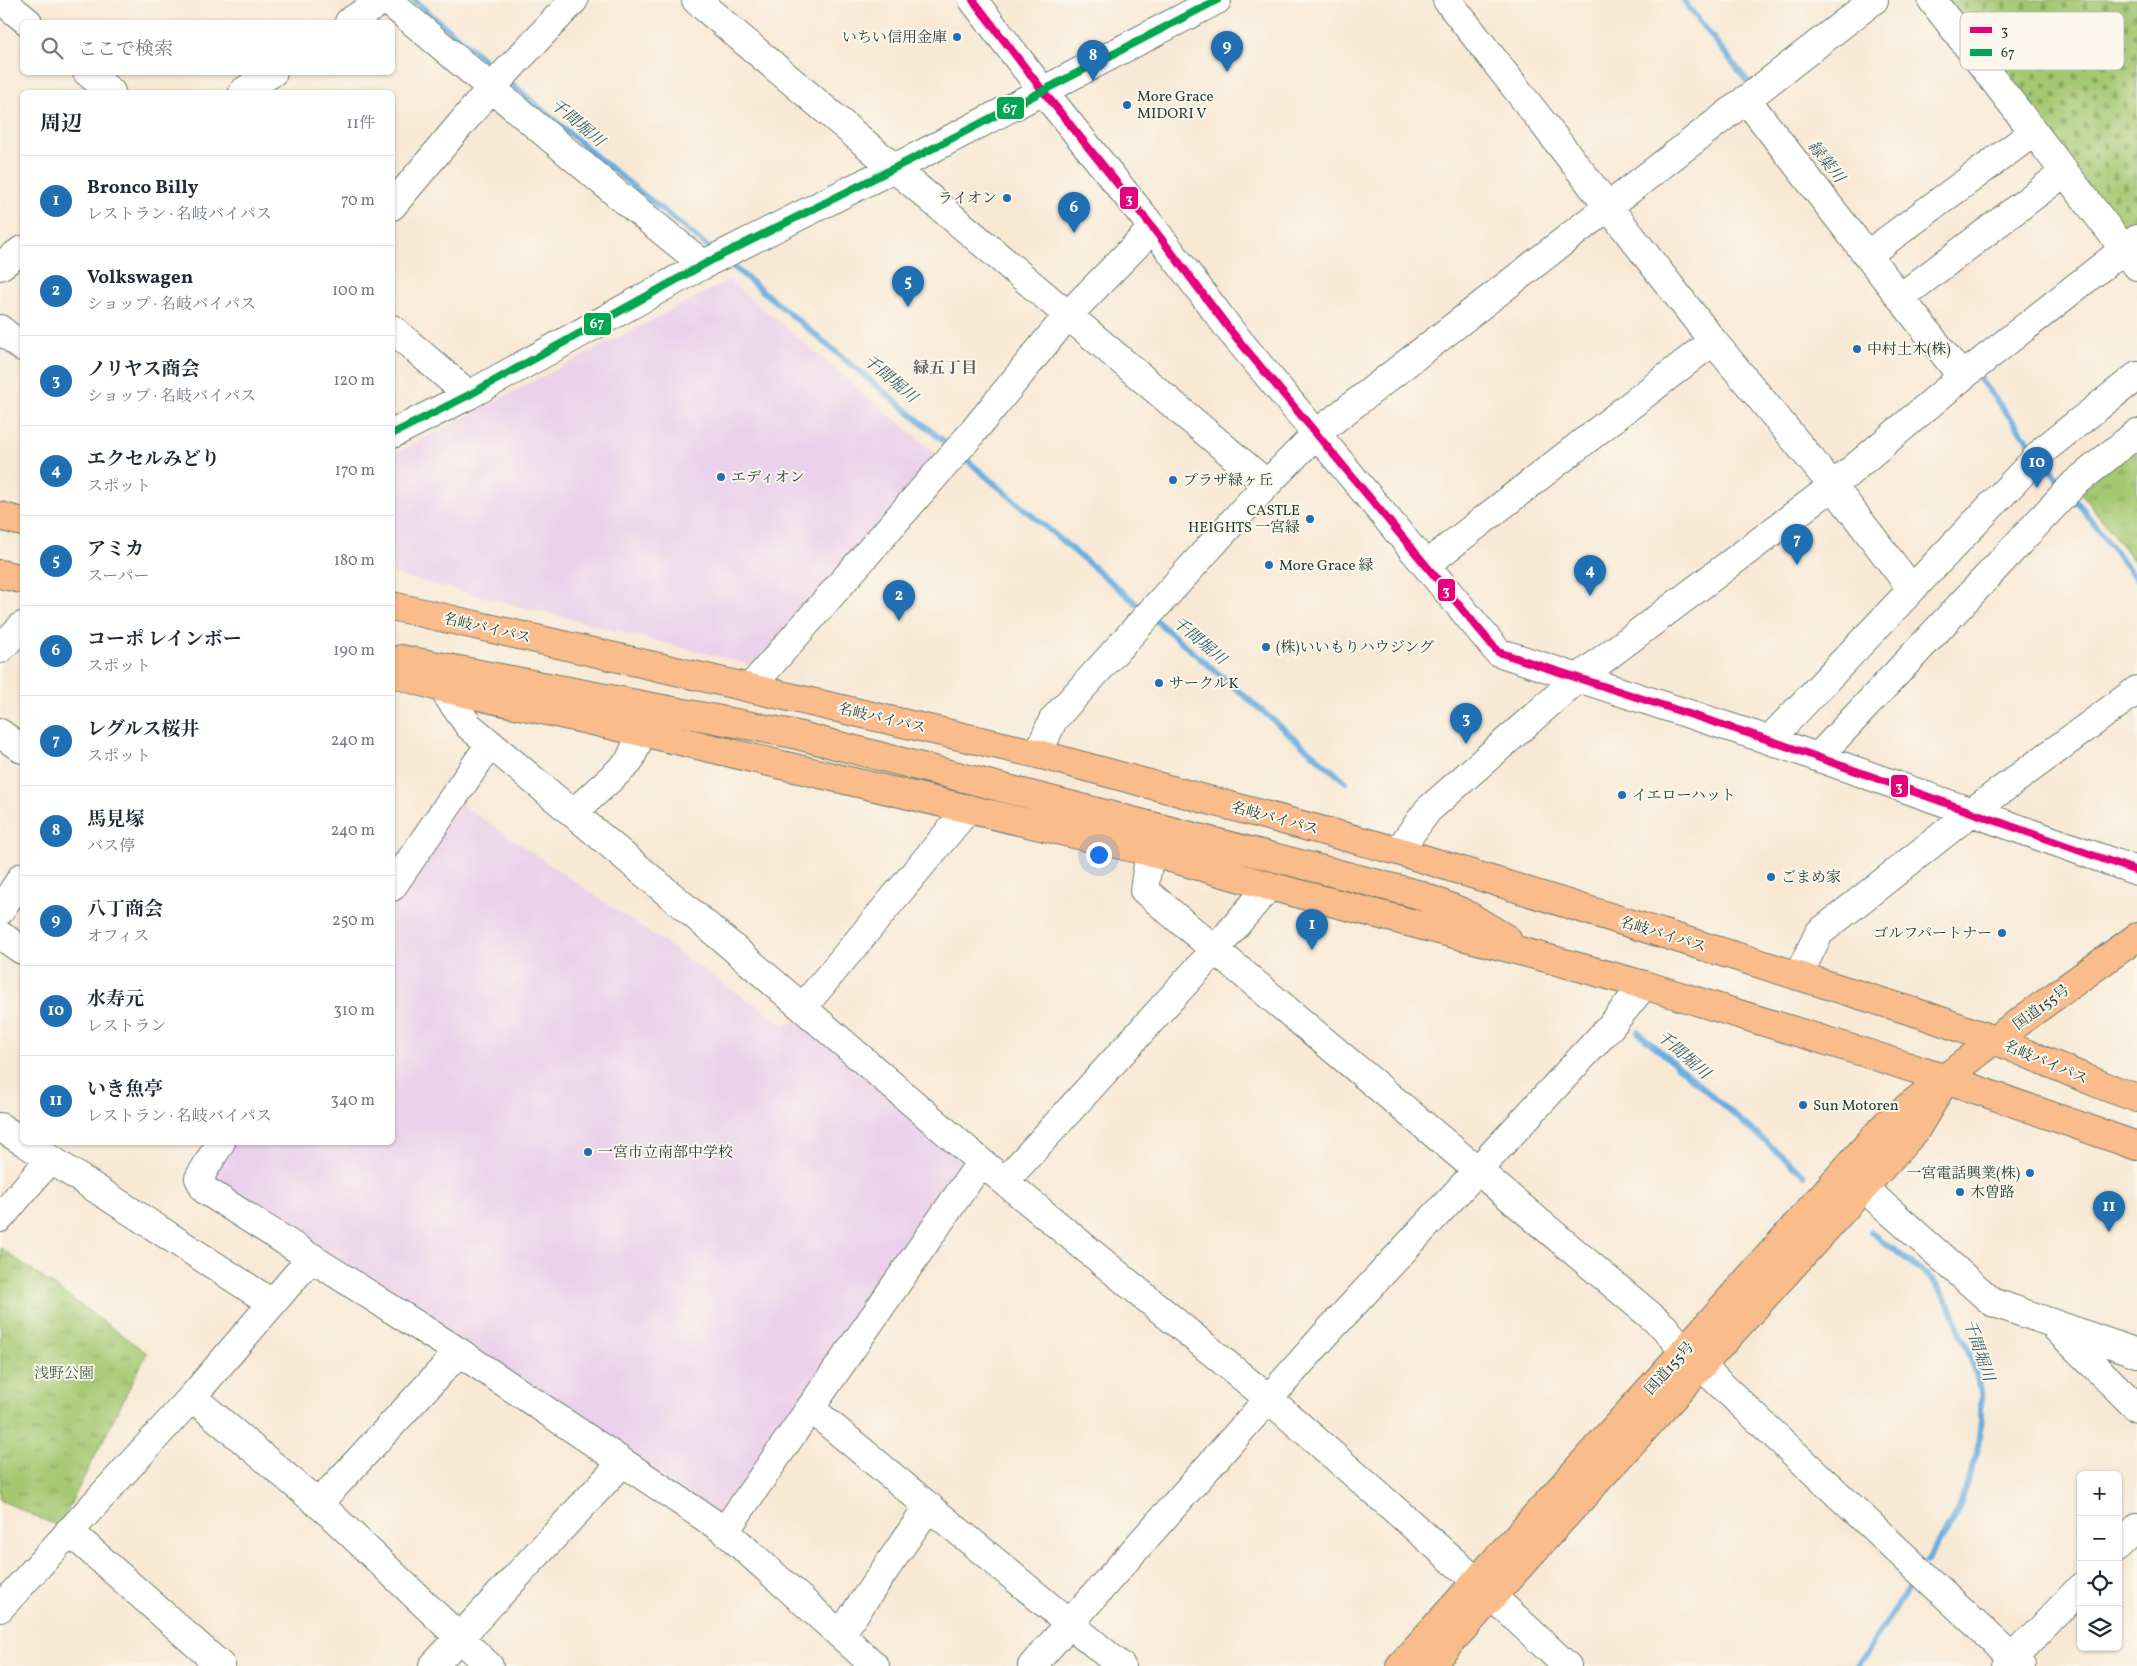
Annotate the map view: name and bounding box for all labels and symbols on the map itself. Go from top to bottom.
legend [1960,12,2124,70]
text: 3 [2001,22,2008,41]
place label: いちい信用金庫 [842,28,947,49]
marker: いちい信用金庫 [951,31,963,43]
pin: 9 [1211,31,1243,72]
pin: 8 [1077,40,1109,81]
text: 67 [2001,44,2015,63]
place label: More Grace MIDORI V [1137,87,1214,125]
water label: 千間堀川 [545,95,610,154]
line badge: 67 [996,96,1025,120]
marker: More Grace MIDORI V [1121,99,1133,111]
text: 67 [1003,100,1017,119]
water label: 縁葉川 [1802,137,1850,189]
line badge: 3 [1119,186,1139,210]
place label: ライオン [938,189,997,210]
text: 3 [1125,190,1133,209]
marker: ライオン [1001,192,1013,204]
pin: 6 [1058,192,1090,233]
pin: 5 [892,266,924,307]
line badge: 67 [583,312,612,336]
text: 67 [590,315,604,334]
place label: 中村土木(株) [1867,340,1951,361]
marker: 中村土木(株) [1851,343,1863,355]
water label: 千間堀川 [858,351,923,410]
district label: 緑五丁目 [913,358,977,380]
pin: 10 [2021,447,2053,488]
place label: エディオン [731,468,805,489]
marker: エディオン [715,471,727,483]
place label: プラザ緑ヶ丘 [1183,471,1273,492]
marker: プラザ緑ヶ丘 [1167,474,1179,486]
place label: CASTLE HEIGHTS 一宮緑 [1188,501,1300,539]
marker: CASTLE HEIGHTS 一宮緑 [1304,513,1316,525]
pin: 7 [1781,524,1813,565]
pin: 4 [1574,555,1606,596]
place label: More Grace 緑 [1279,556,1374,577]
marker: More Grace 緑 [1263,559,1275,571]
line badge: 3 [1437,578,1456,602]
pin: 2 [883,580,915,621]
text: 3 [1442,582,1450,601]
street label: 名岐バイパス [441,609,533,650]
water label: 千間堀川 [1167,613,1232,672]
place label: (株)いいもりハウジング [1276,638,1434,659]
marker: (株)いいもりハウジング [1260,641,1272,653]
place label: サークルK [1169,674,1239,695]
marker: サークルK [1153,677,1165,689]
street label: 名岐バイパス [836,699,928,740]
pin: 3 [1450,703,1482,744]
line badge: 3 [1890,774,1909,798]
text: 3 [1895,778,1903,797]
place label: イエローハット [1632,786,1736,807]
marker: イエローハット [1616,789,1628,801]
street label: 名岐バイパス [1229,798,1321,841]
your location [1086,842,1112,868]
place label: ごまめ家 [1781,868,1841,889]
marker: ごまめ家 [1765,871,1777,883]
pin: 1 [1296,909,1328,950]
street label: 名岐バイパス [1617,912,1709,959]
place label: ゴルフパートナー [1873,924,1992,945]
marker: ゴルフパートナー [1996,927,2008,939]
street label: 国道155号 [2009,981,2074,1036]
water label: 千間堀川 [1651,1026,1716,1086]
street label: 名岐バイパス [2000,1036,2091,1091]
place label: Sun Motoren [1813,1096,1899,1117]
marker: Sun Motoren [1797,1099,1809,1111]
place label: 一宮市立南部中学校 [598,1143,733,1164]
marker: 一宮市立南部中学校 [582,1146,594,1158]
place label: 一宮電話興業(株) [1906,1164,2020,1185]
marker: 一宮電話興業(株) [2024,1167,2036,1179]
place label: 木曽路 [1970,1183,2015,1204]
marker: 木曽路 [1954,1186,1966,1198]
pin: 11 [2093,1191,2125,1232]
water label: 千間堀川 [1957,1317,2000,1386]
street label: 国道155号 [1640,1338,1700,1400]
park label: 浅野公園 [34,1364,94,1385]

